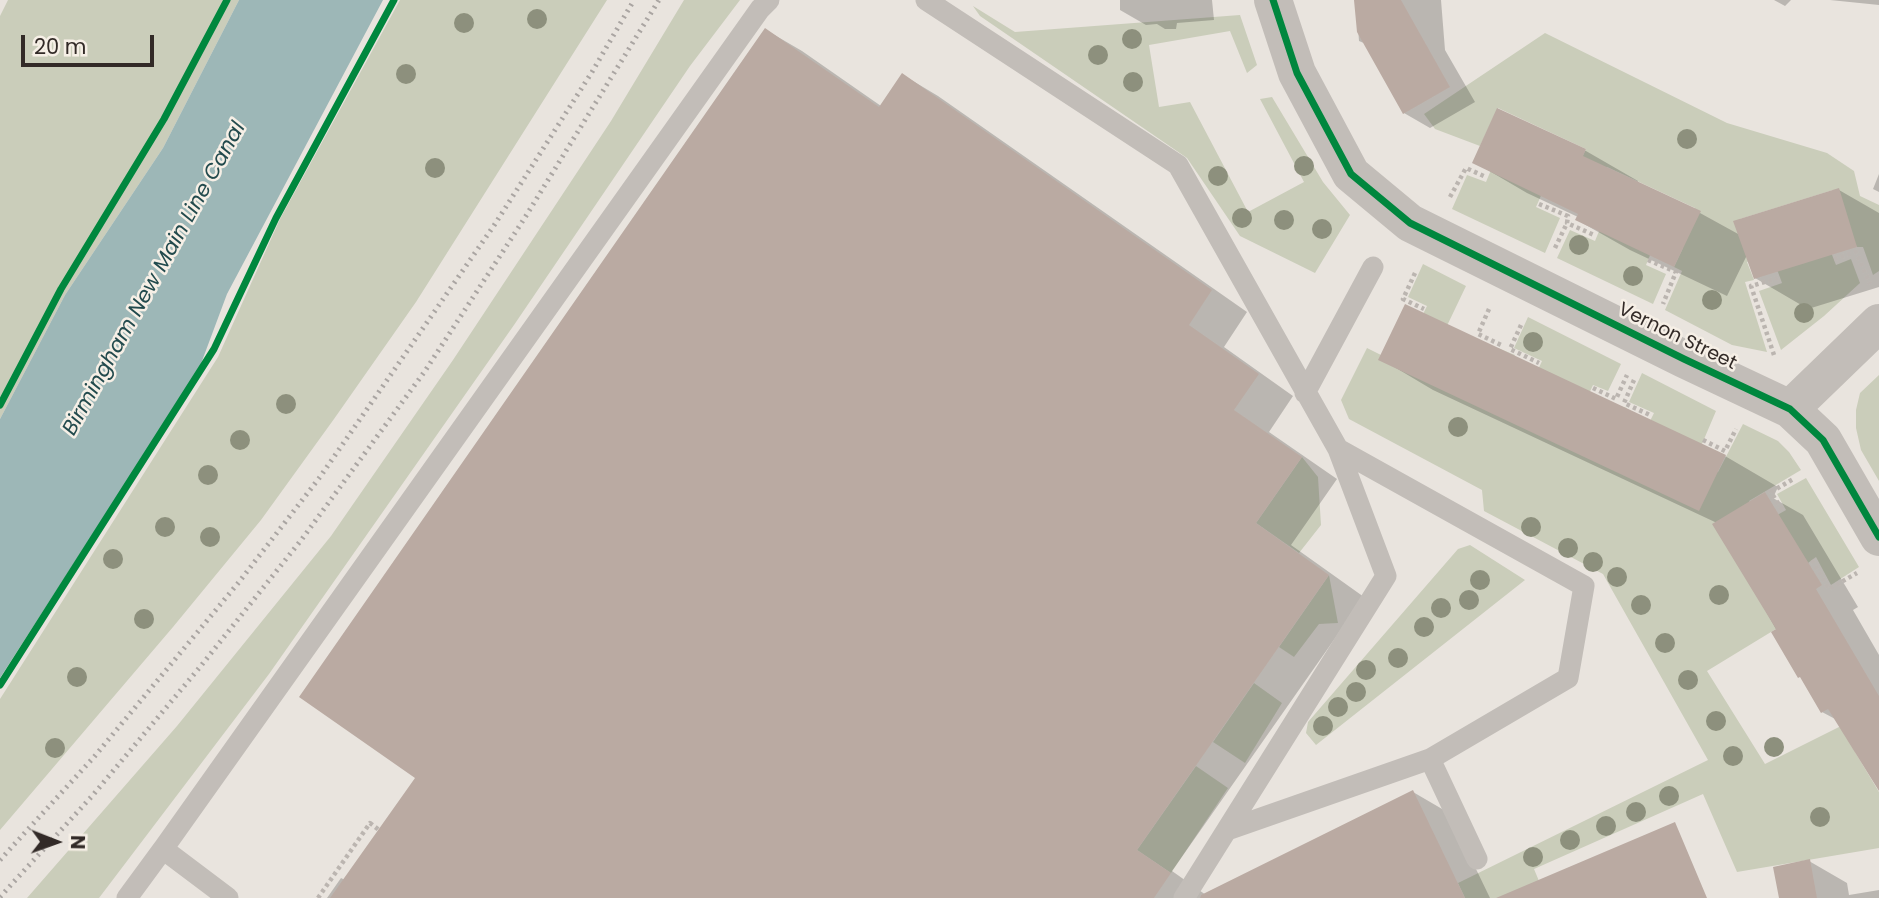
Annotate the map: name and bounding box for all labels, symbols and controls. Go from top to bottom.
scale bar [24,21,158,65]
text: 20 m [34,32,87,61]
water label: Birmingham New Main Line Canal [58,118,252,440]
street label: Vernon Street [1614,299,1740,375]
north arrow [21,807,91,877]
text: N [64,835,91,850]

